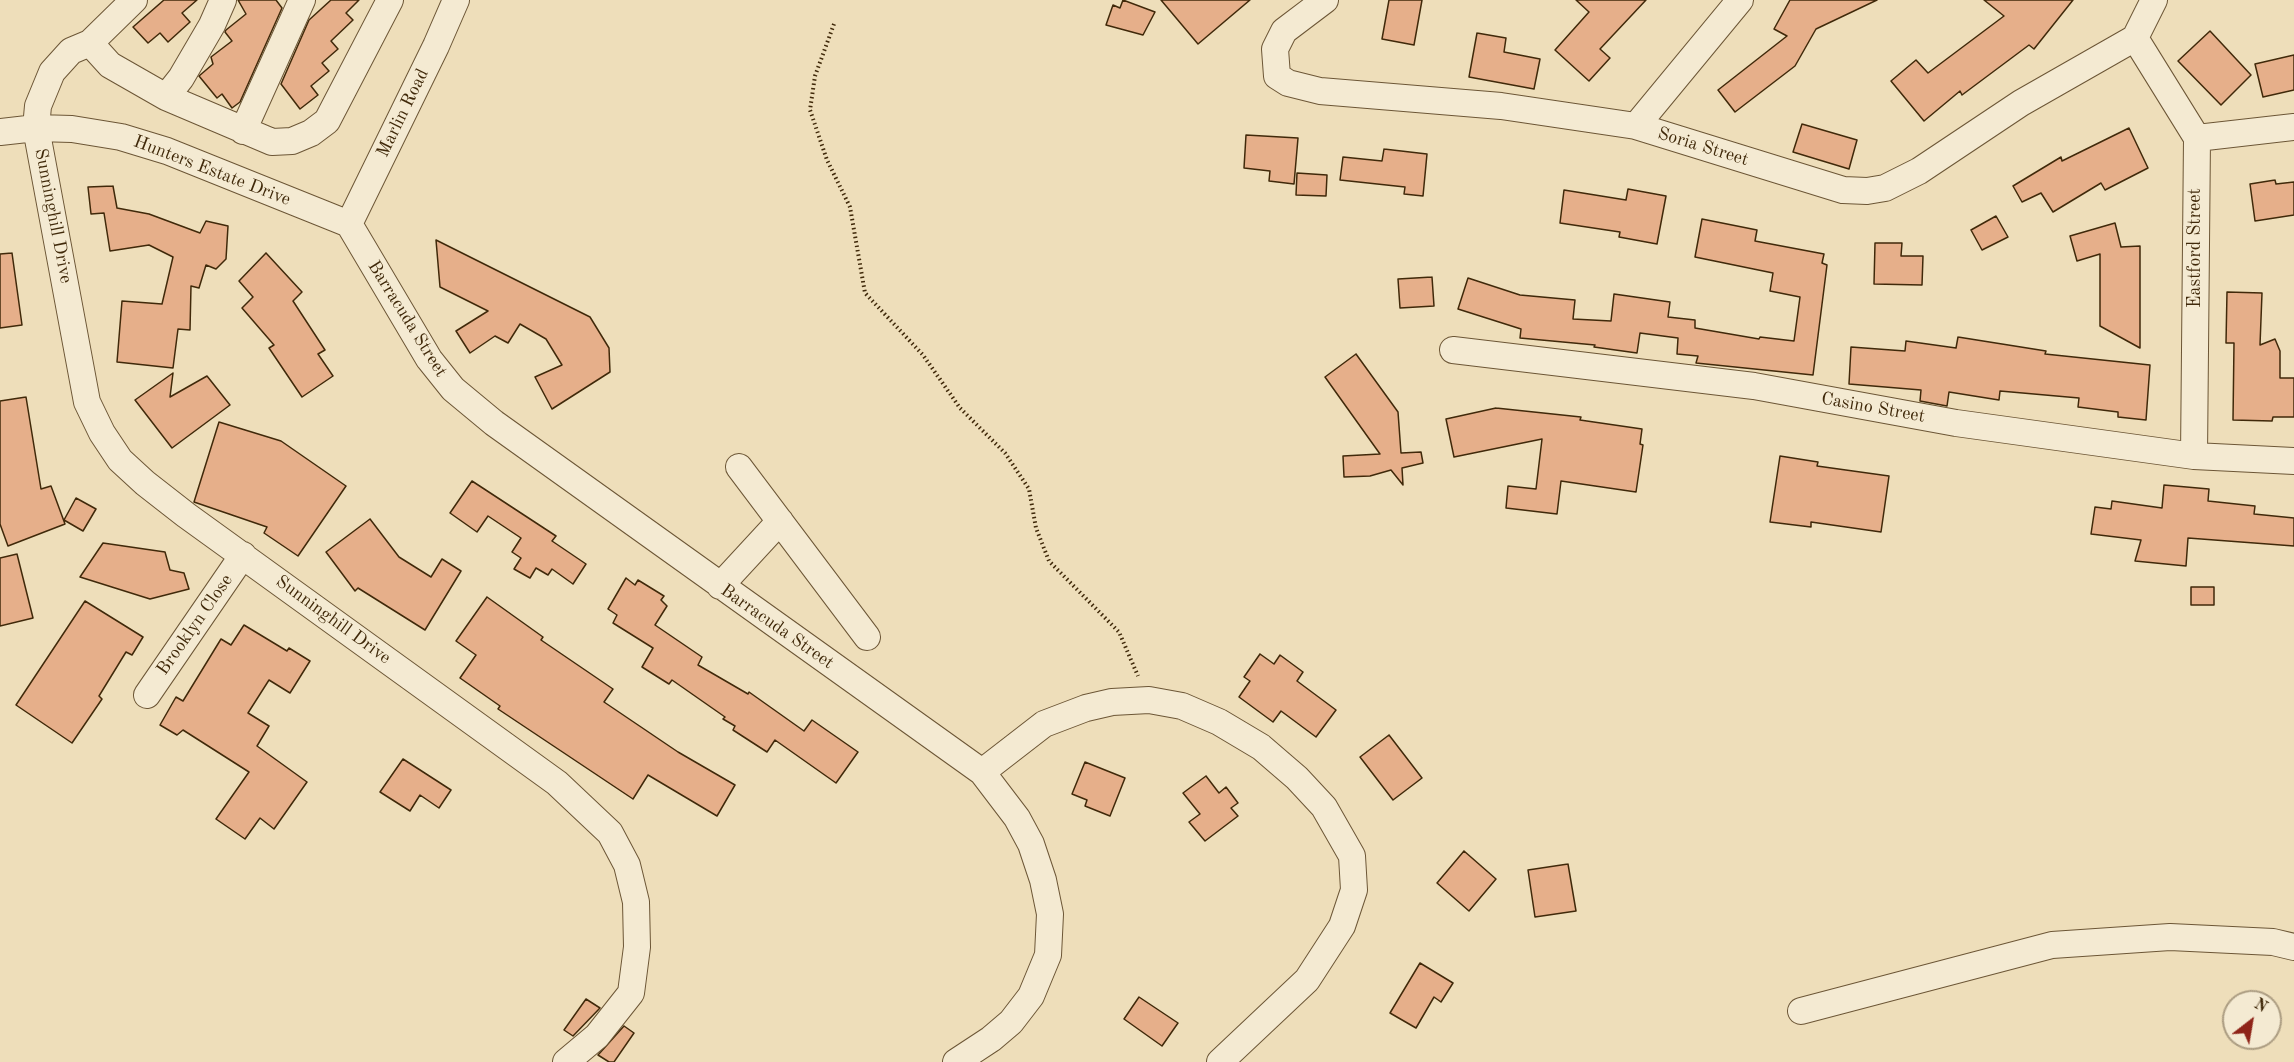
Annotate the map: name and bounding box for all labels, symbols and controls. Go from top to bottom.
street label: Marlin Road [372,65,434,161]
street label: Soria Street [1655,123,1751,171]
street label: Hunters Estate Drive [130,131,294,211]
street label: Sunninghill Drive [29,147,77,285]
street label: Eastford Street [2184,188,2206,308]
street label: Barracuda Street [362,257,452,381]
street label: Casino Street [1819,388,1927,428]
street label: Brooklyn Close [152,570,238,680]
street label: Sunninghill Drive [271,571,395,669]
street label: Barracuda Street [716,580,838,674]
north arrow [2222,990,2282,1050]
text: N [2251,996,2270,1016]

